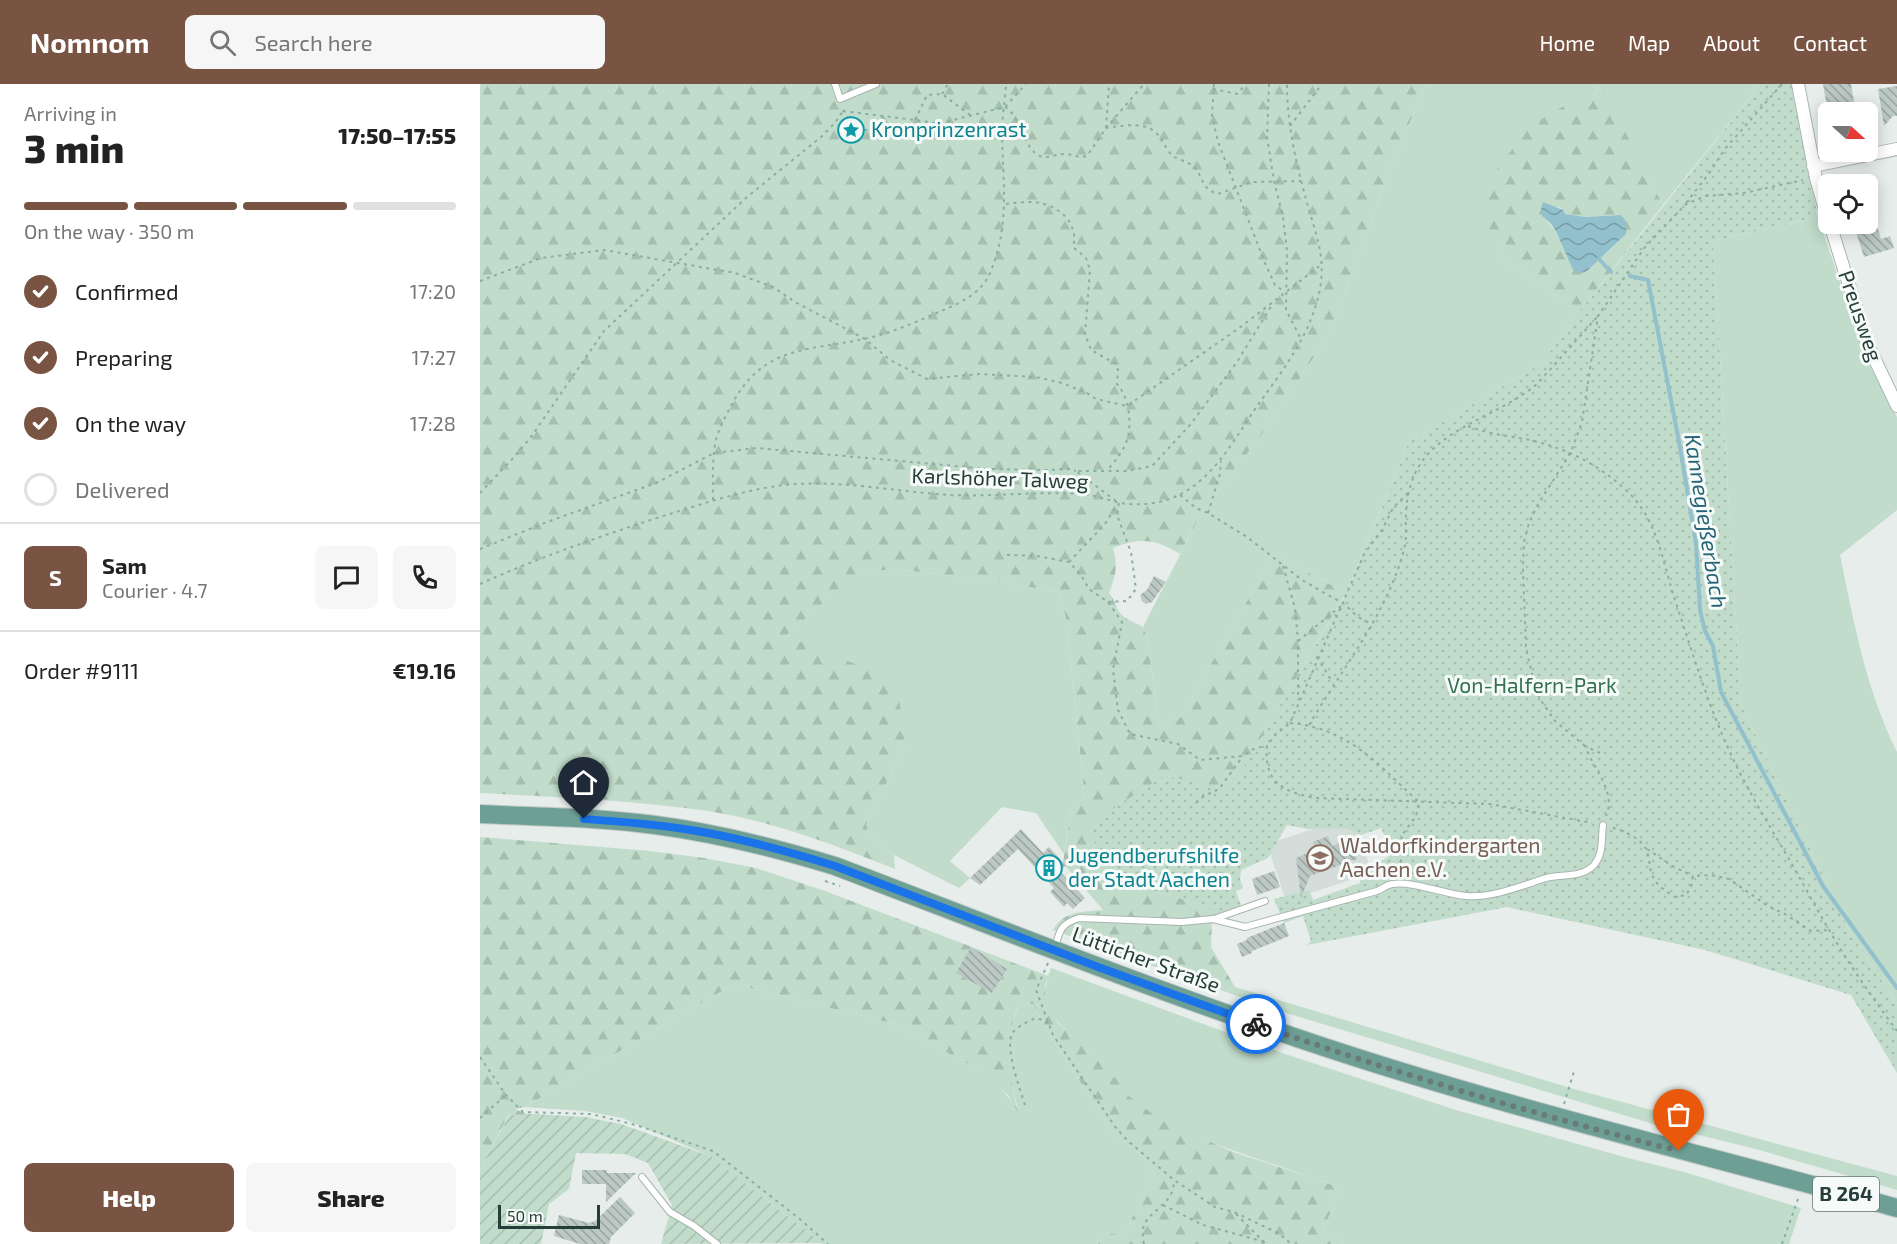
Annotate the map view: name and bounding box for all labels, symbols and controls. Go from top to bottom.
search box [185,15,605,69]
text: Nomnom [30,25,149,59]
icon: search [206,26,239,59]
text: Search here [254,29,373,55]
text: Home [1539,30,1595,55]
text: Map [1628,30,1670,55]
text: About [1703,30,1760,55]
text: Contact [1793,30,1867,55]
text: Arriving in [24,101,117,125]
north arrow [1818,102,1878,162]
map controls [1818,102,1878,234]
place icon: Kronprinzenrast [836,115,866,145]
place label: Kronprinzenrast [871,116,1026,141]
text: 17:50–17:55 [338,122,456,148]
text: 3 min [24,124,124,171]
button: locate [1818,174,1878,234]
text: On the way · 350 m [24,219,194,243]
street label: Preusweg [1834,267,1889,365]
icon: check [24,275,57,308]
text: Confirmed [75,278,179,304]
text: 17:20 [410,279,456,303]
icon: check [24,341,57,374]
text: Preparing [75,344,173,370]
text: 17:27 [412,345,456,369]
icon: check [24,407,57,440]
text: On the way [75,410,186,436]
text: 17:28 [410,411,456,435]
water label: Kannegießerbach [1680,432,1734,610]
street label: Karlshöher Talweg [911,462,1089,493]
text: Delivered [75,476,170,502]
button: chat [315,546,378,609]
button: phone [393,546,456,609]
text: Sam [102,552,147,578]
text: S [49,564,62,590]
text: Courier · 4.7 [102,578,208,602]
text: Order #9111 [24,657,139,683]
text: €19.16 [392,657,456,683]
park label: Von-Halfern-Park [1447,672,1617,697]
pin [558,757,609,819]
icon: home [567,766,600,799]
place label: Waldorfkindergarten Aachen e.V. [1340,832,1541,881]
place label: Jugendberufshilfe der Stadt Aachen [1068,842,1239,891]
school or university icon: Waldorfkindergarten Aachen e.V. [1305,843,1335,873]
building icon: Jugendberufshilfe der Stadt Aachen [1034,853,1064,883]
street label: Lütticher Straße [1069,920,1224,997]
courier [1226,994,1286,1054]
icon: bike [1240,1008,1273,1041]
pin [1653,1089,1704,1151]
icon: bag [1662,1098,1695,1131]
button: Help [24,1163,234,1232]
button: Share [246,1163,456,1232]
road number: B 264 [1813,1177,1879,1211]
scale bar [498,1202,600,1230]
text: 50 m [507,1206,543,1225]

